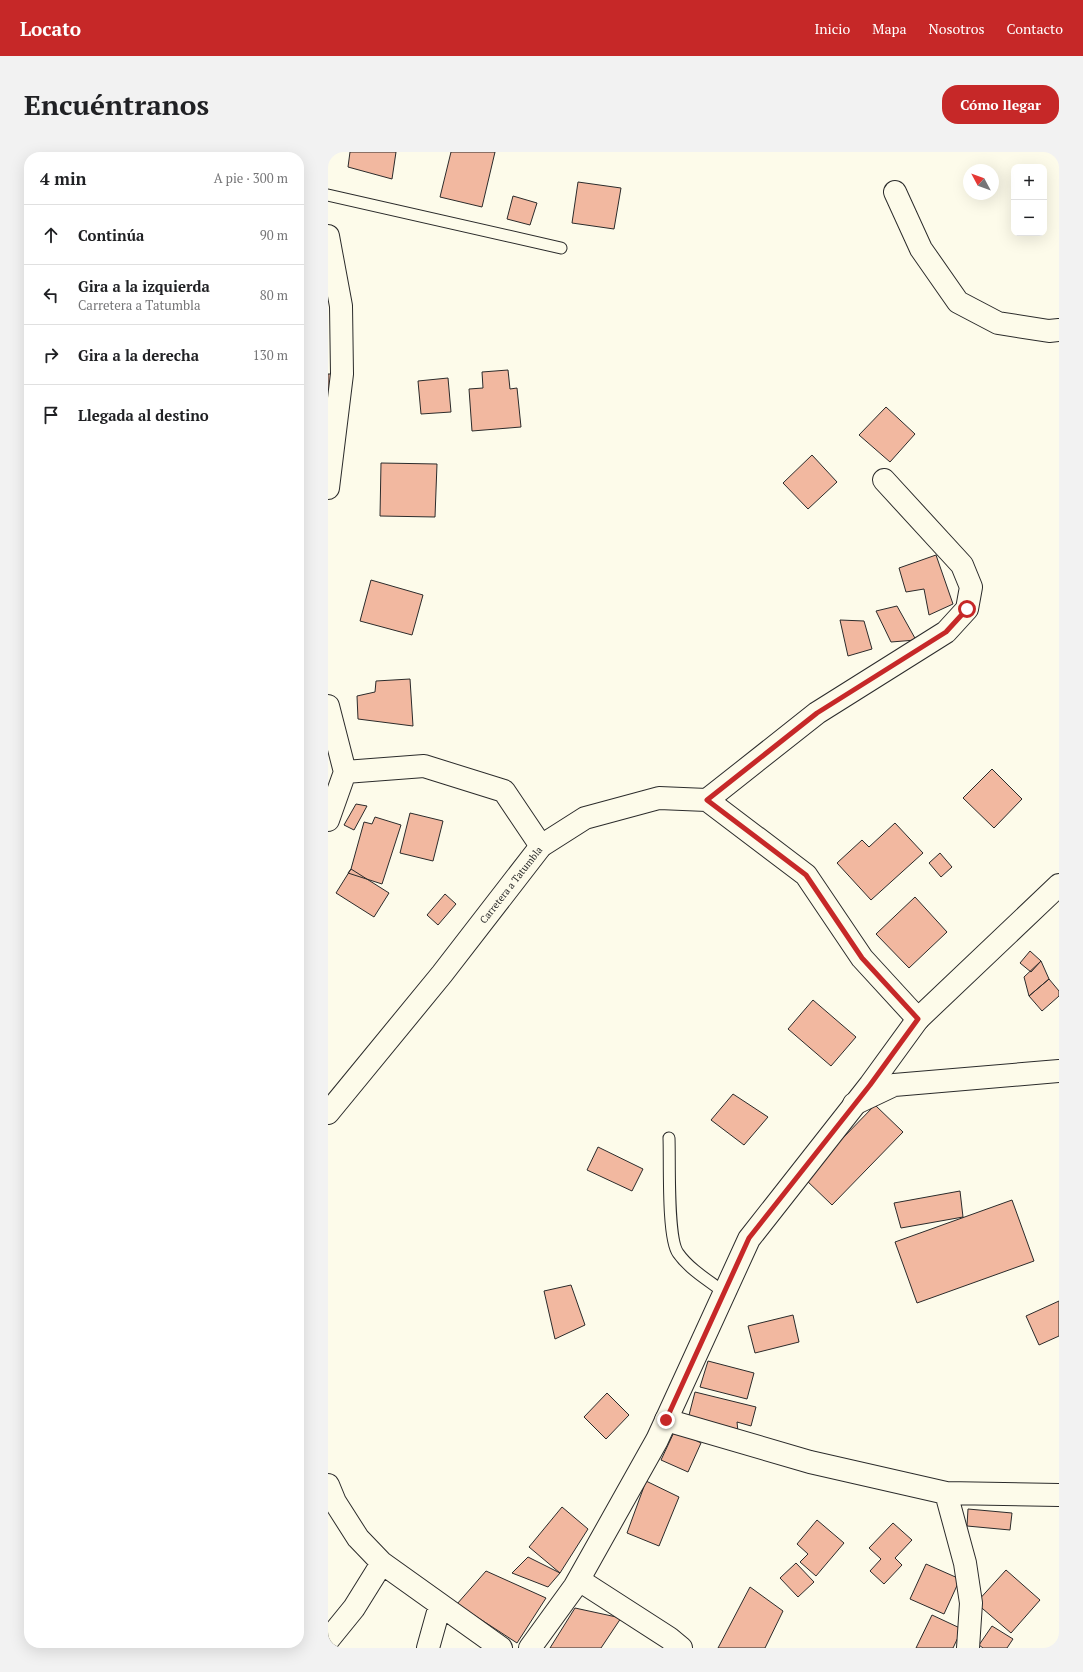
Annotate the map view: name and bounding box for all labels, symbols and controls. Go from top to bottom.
text: Locato [20,16,81,41]
text: Inicio [814,19,850,38]
text: Mapa [872,19,907,38]
text: Nosotros [929,19,985,38]
text: Contacto [1007,19,1063,38]
button: Cómo llegar [942,85,1059,124]
text: Encuéntranos [24,86,209,123]
north arrow [963,164,999,200]
map controls [1011,164,1047,236]
button: + [1011,164,1047,200]
text: 4 min [40,167,87,190]
text: A pie · 300 m [214,169,288,187]
button: − [1011,200,1047,236]
icon: ahead [40,224,62,246]
text: Continúa [78,225,144,245]
text: 90 m [260,226,288,244]
text: Gira a la izquierda [78,276,210,296]
icon: left [40,284,62,306]
text: 80 m [260,286,288,304]
text: Carretera a Tatumbla [78,296,201,314]
icon: right [40,344,62,366]
text: Gira a la derecha [78,345,199,365]
text: 130 m [253,346,288,364]
icon: arrive [40,404,62,426]
text: Llegada al destino [78,405,209,425]
route start [958,600,976,618]
street label: Carretera a Tatumbla [477,844,545,926]
route end [657,1411,675,1429]

